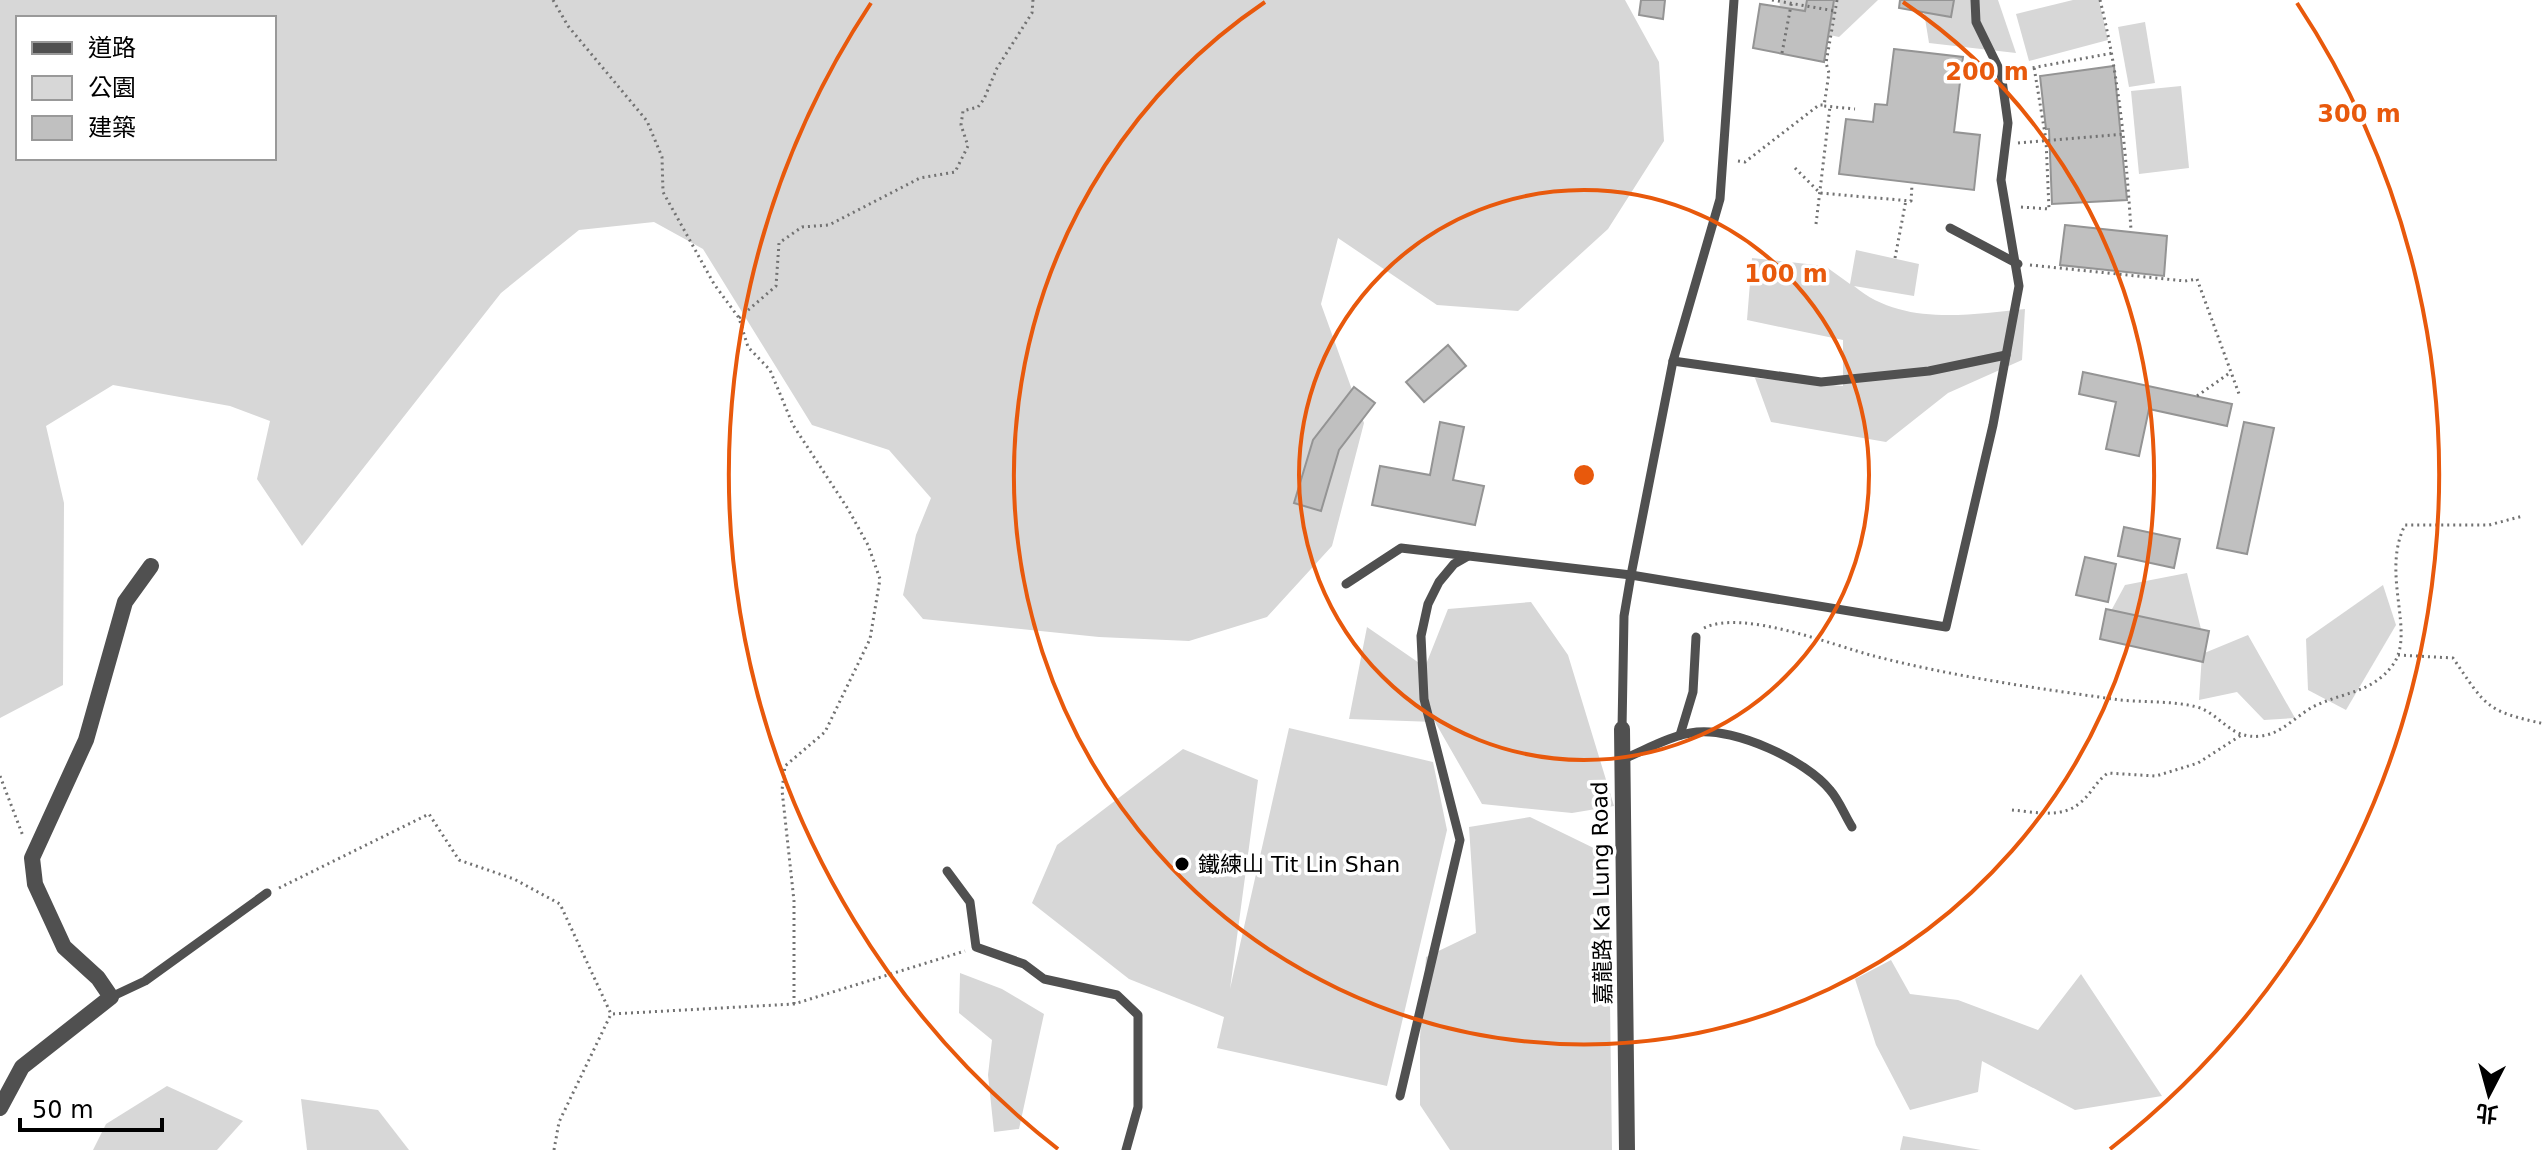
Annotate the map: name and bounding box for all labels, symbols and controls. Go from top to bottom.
legend [16,16,276,160]
text: 道路 [88,34,136,62]
text: 200 m [1945,58,2029,86]
text: 公園 [88,74,136,102]
text: 300 m [2317,100,2401,128]
text: 建築 [88,114,136,142]
text: 100 m [1744,260,1828,288]
centre of rings [1570,461,1598,489]
street label: 嘉龍路 Ka Lung Road [1587,781,1616,1005]
place label: 鐵練山 Tit Lin Shan [1198,852,1400,877]
marker: 鐵練山 Tit Lin Shan [1173,855,1191,873]
north arrow [2449,1054,2529,1134]
scale bar [20,1082,162,1132]
text: 50 m [32,1096,94,1124]
text: 北 [2475,1100,2499,1127]

